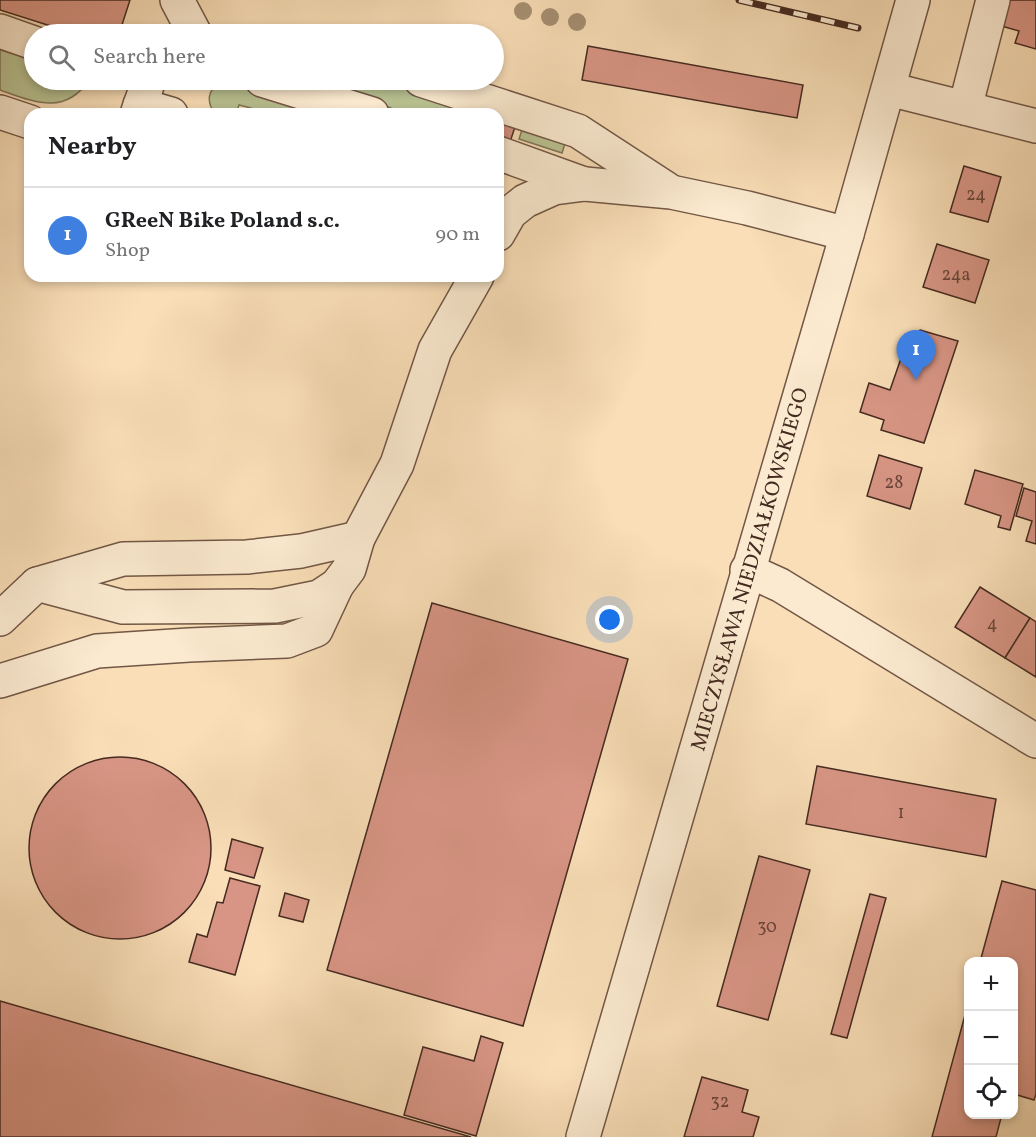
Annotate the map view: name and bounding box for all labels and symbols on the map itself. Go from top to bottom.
house number: 24 [966,183,986,208]
house number: 24a [942,263,970,288]
pin: 1 [896,330,936,380]
street label: MIECZYSŁAWA NIEDZIAŁKOWSKIEGO [685,384,816,754]
house number: 28 [885,471,903,496]
your location [595,605,624,634]
house number: 4 [987,612,997,637]
house number: 1 [898,801,904,826]
house number: 30 [757,915,777,940]
house number: 32 [711,1090,729,1115]

